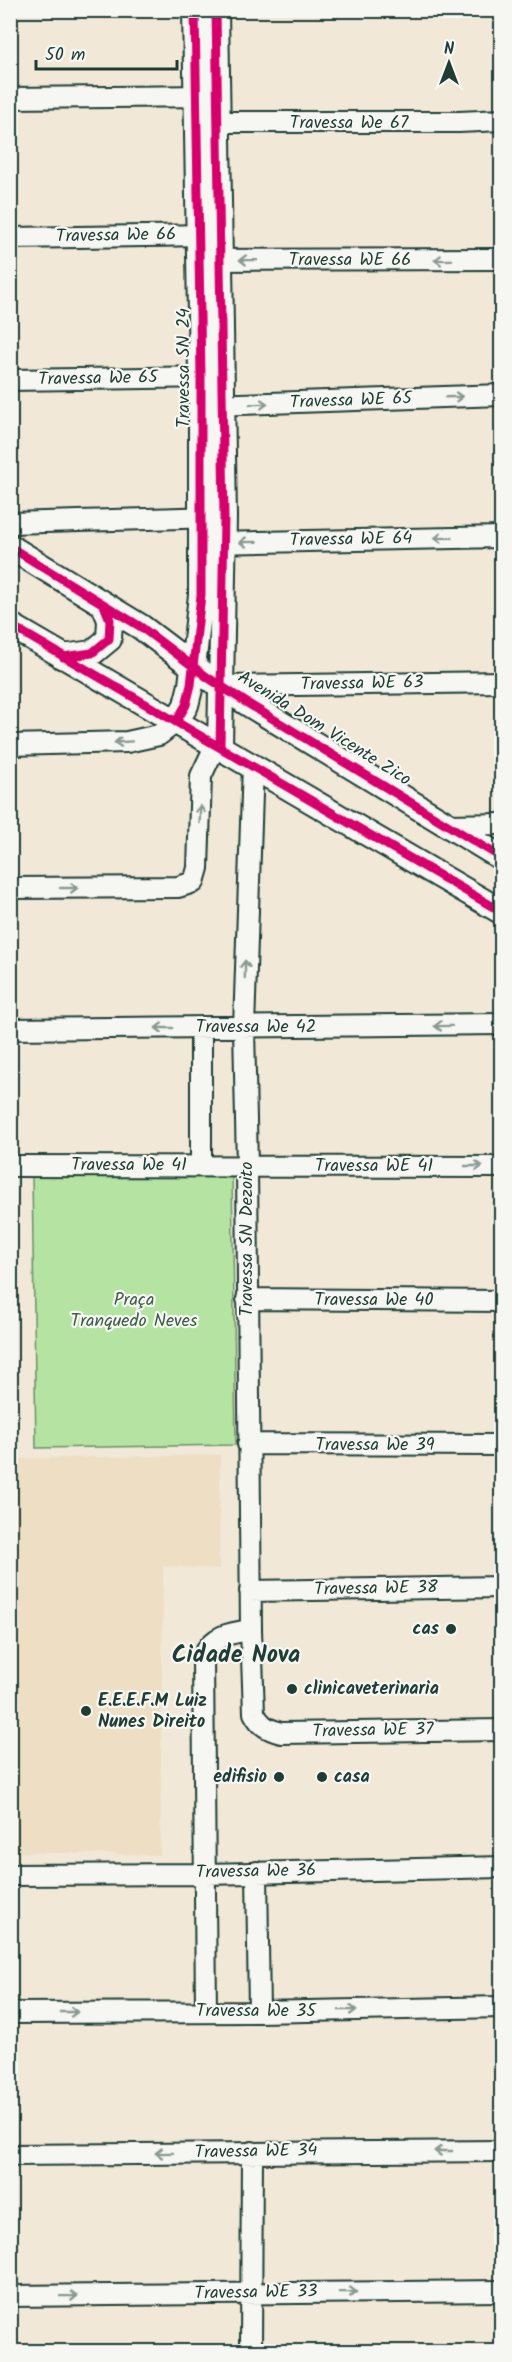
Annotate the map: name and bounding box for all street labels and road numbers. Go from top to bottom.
street label: Travessa We 67 [290,109,409,138]
street label: Travessa We 66 [56,220,176,252]
street label: Travessa WE 66 [289,246,411,275]
street label: Travessa SN 24 [170,308,199,428]
street label: Travessa We 65 [38,363,159,395]
street label: Travessa WE 65 [289,384,414,418]
street label: Travessa WE 64 [290,524,413,556]
street label: Avenida Dom Vicente Zico [232,664,416,794]
street label: Travessa WE 63 [300,668,424,700]
street label: Travessa We 42 [196,1013,316,1042]
street label: Travessa We 41 [71,1151,187,1180]
street label: Travessa WE 41 [315,1152,433,1181]
street label: Travessa SN Dezoito [233,1162,262,1316]
street label: Travessa We 40 [314,1286,434,1315]
street label: Travessa We 39 [315,1431,435,1460]
street label: Travessa WE 38 [314,1573,438,1605]
street label: Travessa WE 37 [312,1715,435,1747]
street label: Travessa We 36 [196,1856,316,1888]
street label: Travessa We 35 [196,1997,317,2026]
street label: Travessa WE 34 [194,2136,318,2168]
street label: Travessa WE 33 [194,2277,318,2309]

